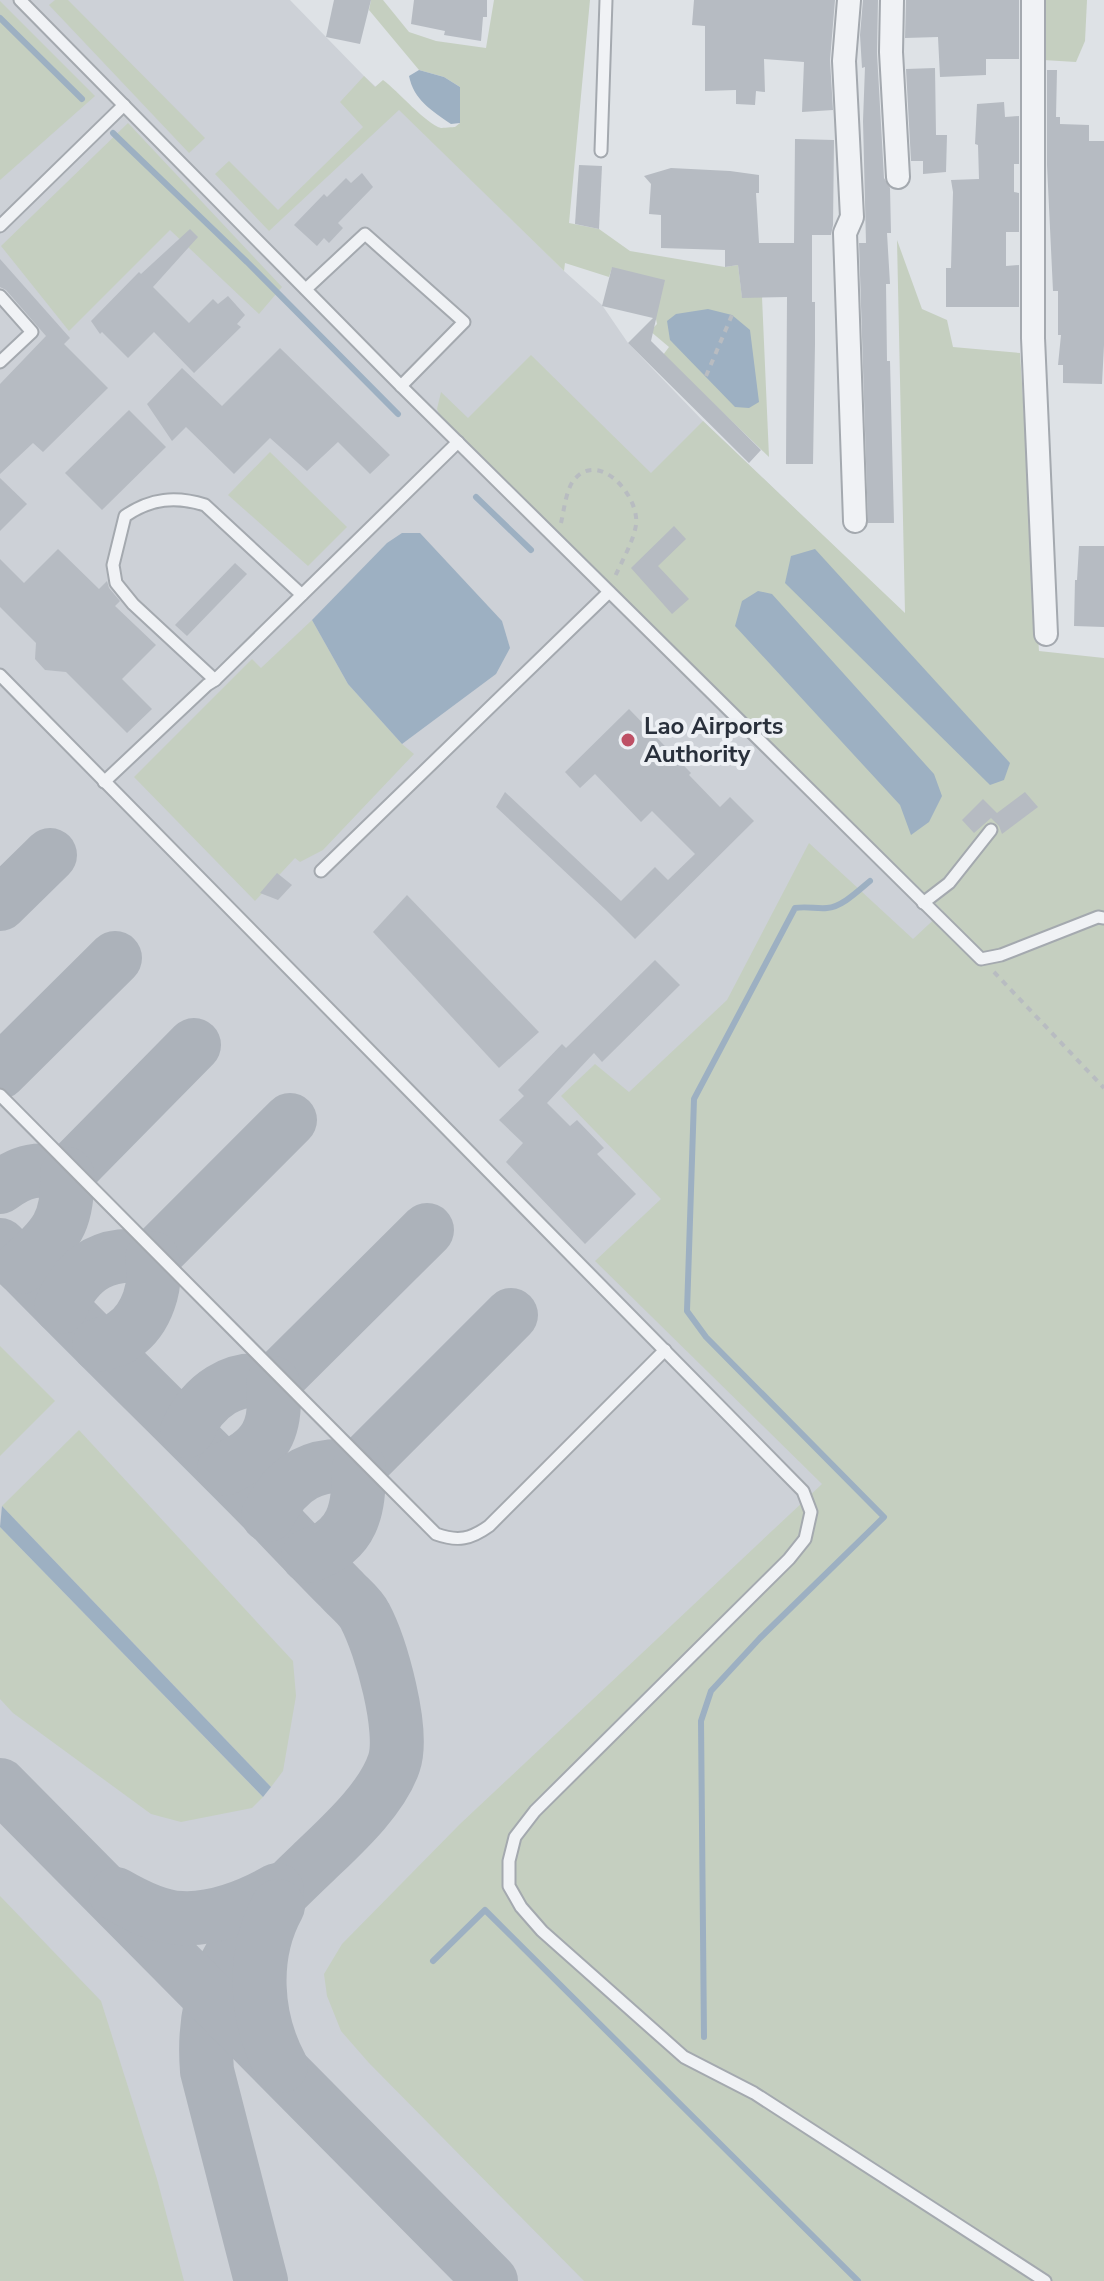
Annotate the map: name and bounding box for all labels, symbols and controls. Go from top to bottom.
place label: Lao Airports Authority [644,710,784,770]
marker: Lao Airports Authority [619,731,637,749]

